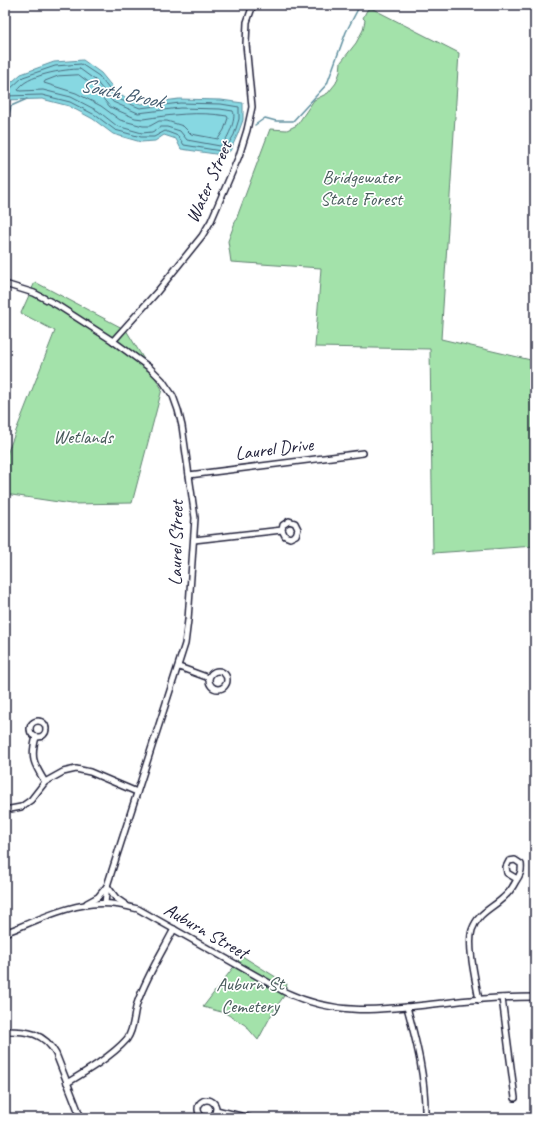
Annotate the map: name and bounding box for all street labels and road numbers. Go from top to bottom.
street label: Water Street [180,136,238,227]
street label: Laurel Drive [234,432,316,466]
street label: Laurel Street [163,498,189,586]
street label: Auburn Street [160,897,255,966]

